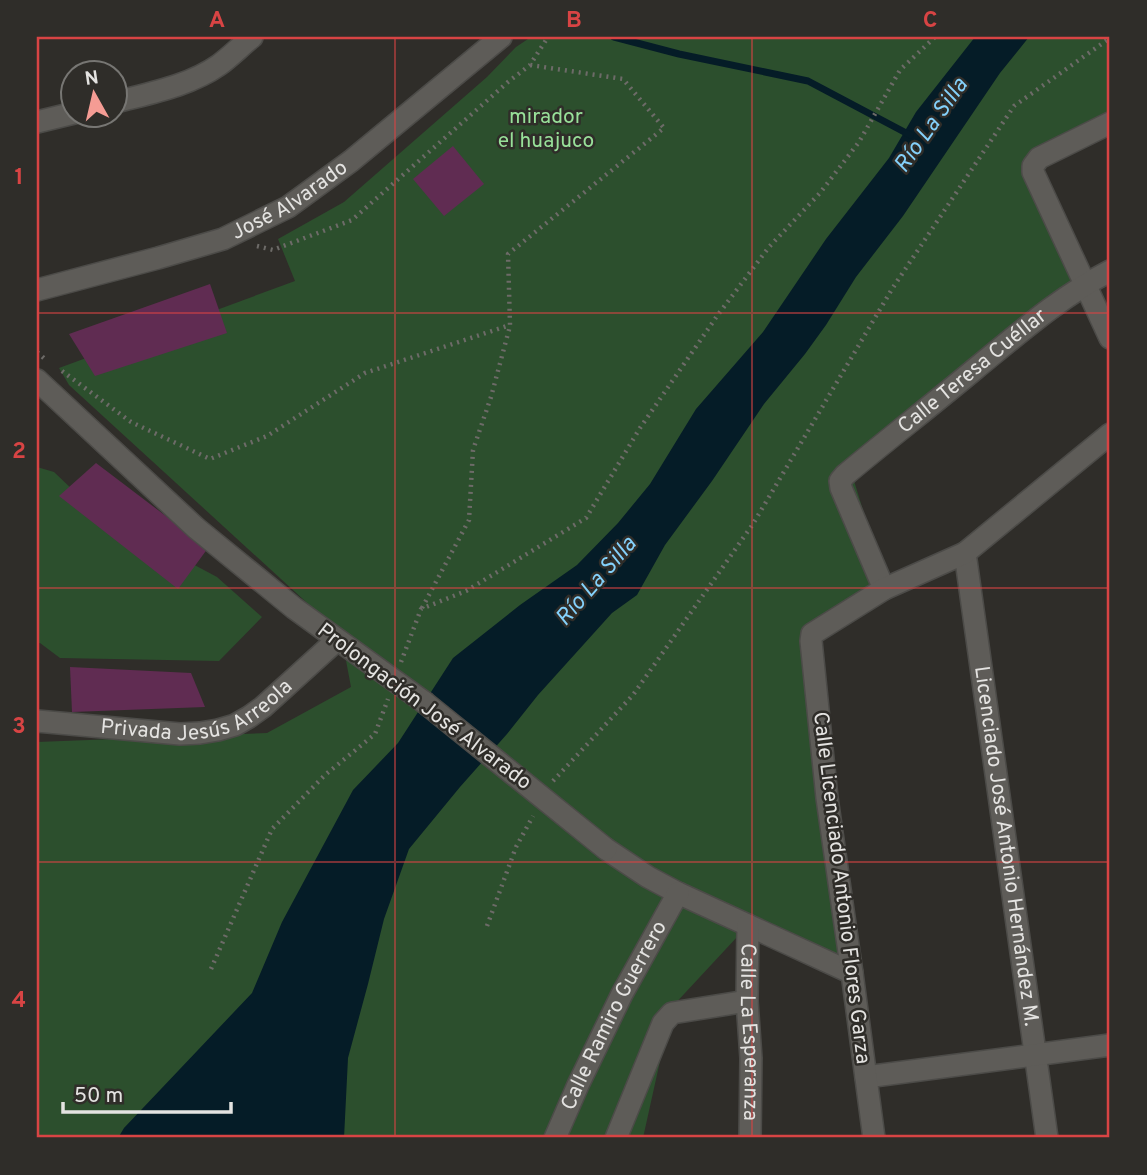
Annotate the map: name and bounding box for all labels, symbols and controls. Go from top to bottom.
text: A [209,7,225,36]
text: B [566,7,582,36]
text: C [923,7,937,36]
north arrow [60,60,130,130]
text: N [83,66,100,92]
water label: Río La Silla [889,73,975,179]
park label: mirador el huajuco [498,104,594,155]
street label: José Alvarado [227,154,353,246]
text: 1 [14,164,24,193]
street label: Calle Teresa Cuéllar [892,303,1052,440]
text: 2 [12,438,26,467]
water label: Río La Silla [550,531,644,633]
street label: Prolongación José Alvarado [311,618,537,796]
street label: Licenciado José Antonio Hernández M. [967,664,1045,1028]
street label: Privada Jesús Arreola [99,673,298,748]
street label: Calle Licenciado Antonio Flores Garza [806,710,876,1066]
text: 3 [12,713,26,742]
street label: Calle Ramiro Guerrero [555,916,673,1114]
street label: Calle La Esperanza [733,943,765,1121]
text: 4 [12,987,26,1016]
scale bar [63,1070,231,1114]
text: 50 m [74,1083,123,1110]

